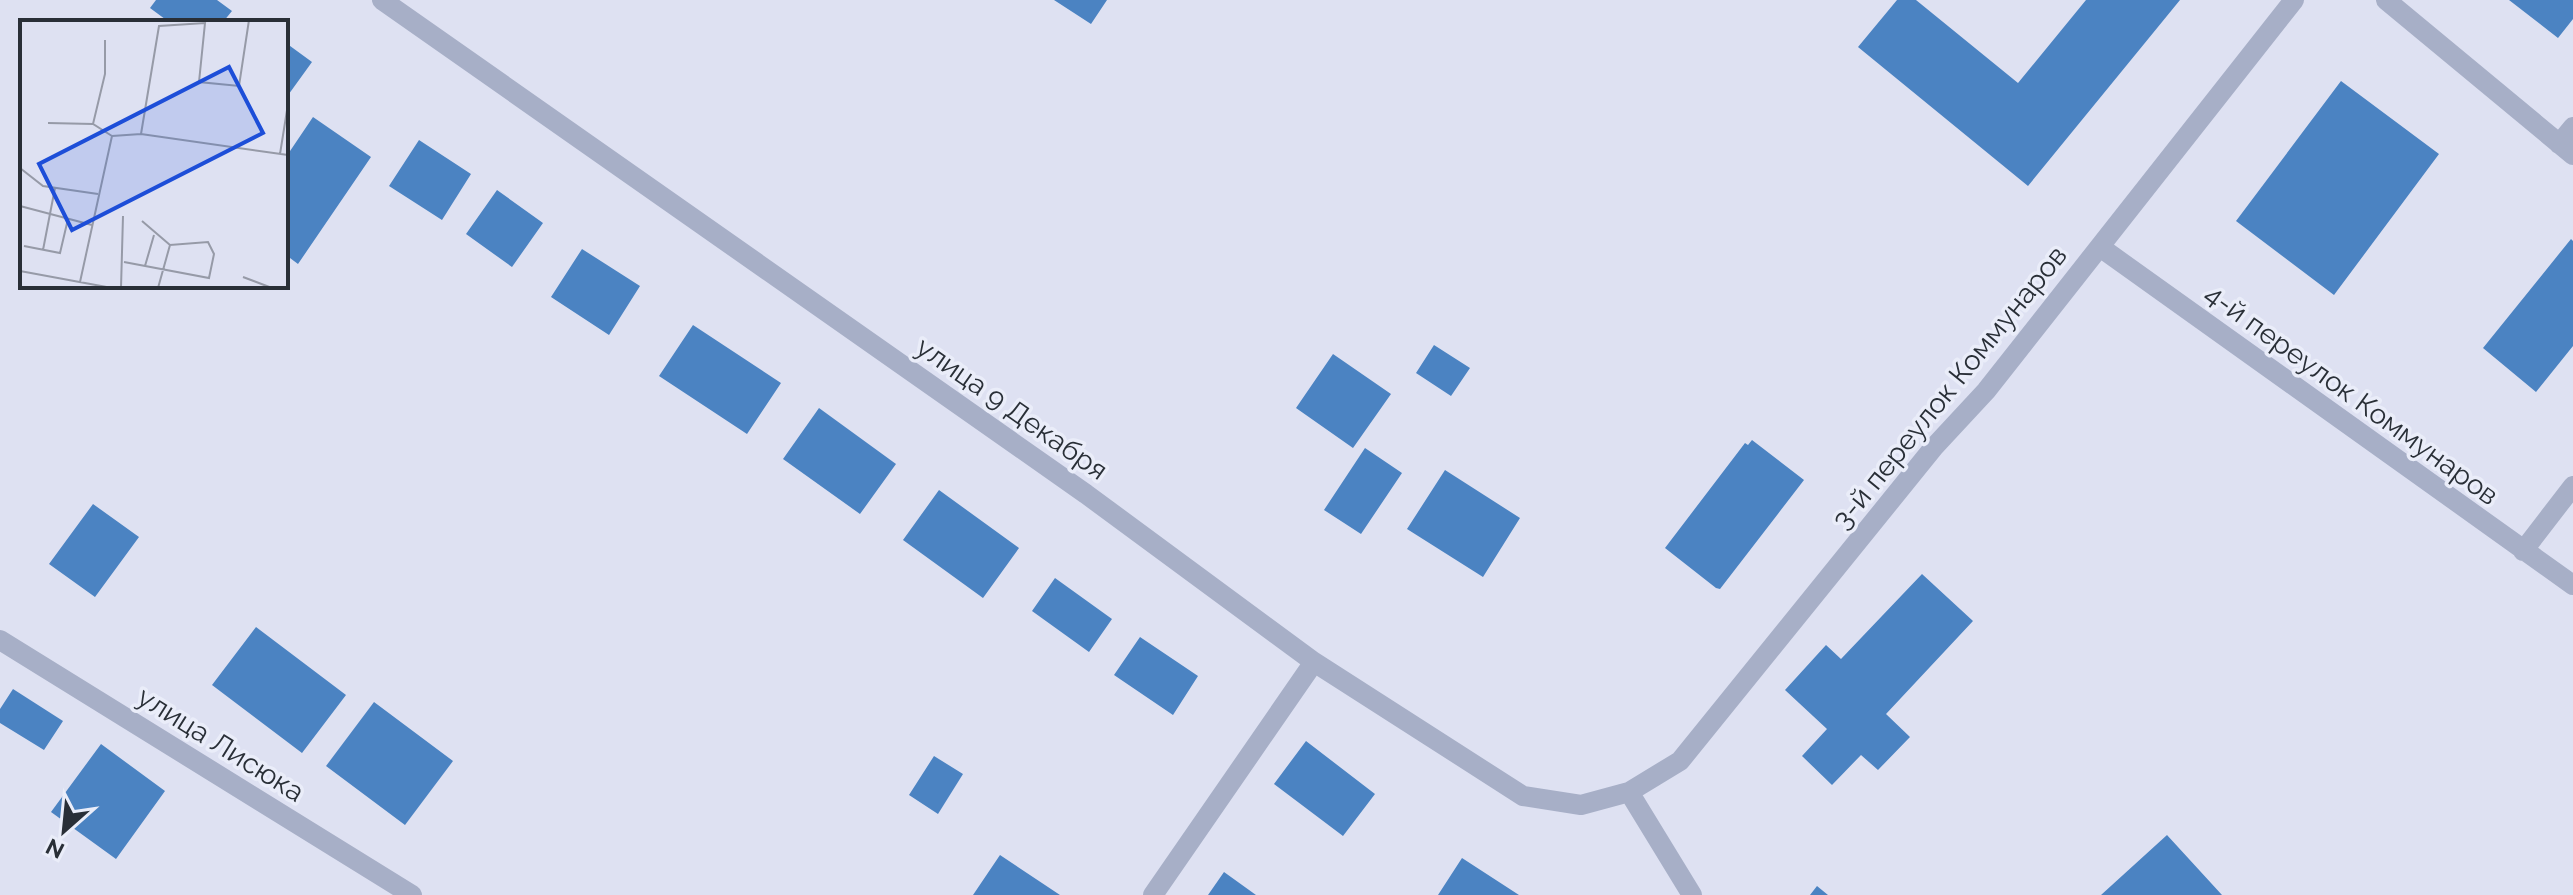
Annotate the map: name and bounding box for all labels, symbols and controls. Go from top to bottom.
inset map [20,20,288,288]
street label: 3-й переулок Коммунаров [1825,239,2074,535]
street label: 4-й переулок Коммунаров [2199,277,2505,512]
street label: улица 9 Декабря [910,330,1114,487]
street label: улица Лисюка [131,680,310,809]
north arrow [24,791,104,871]
text: N [42,833,68,864]

